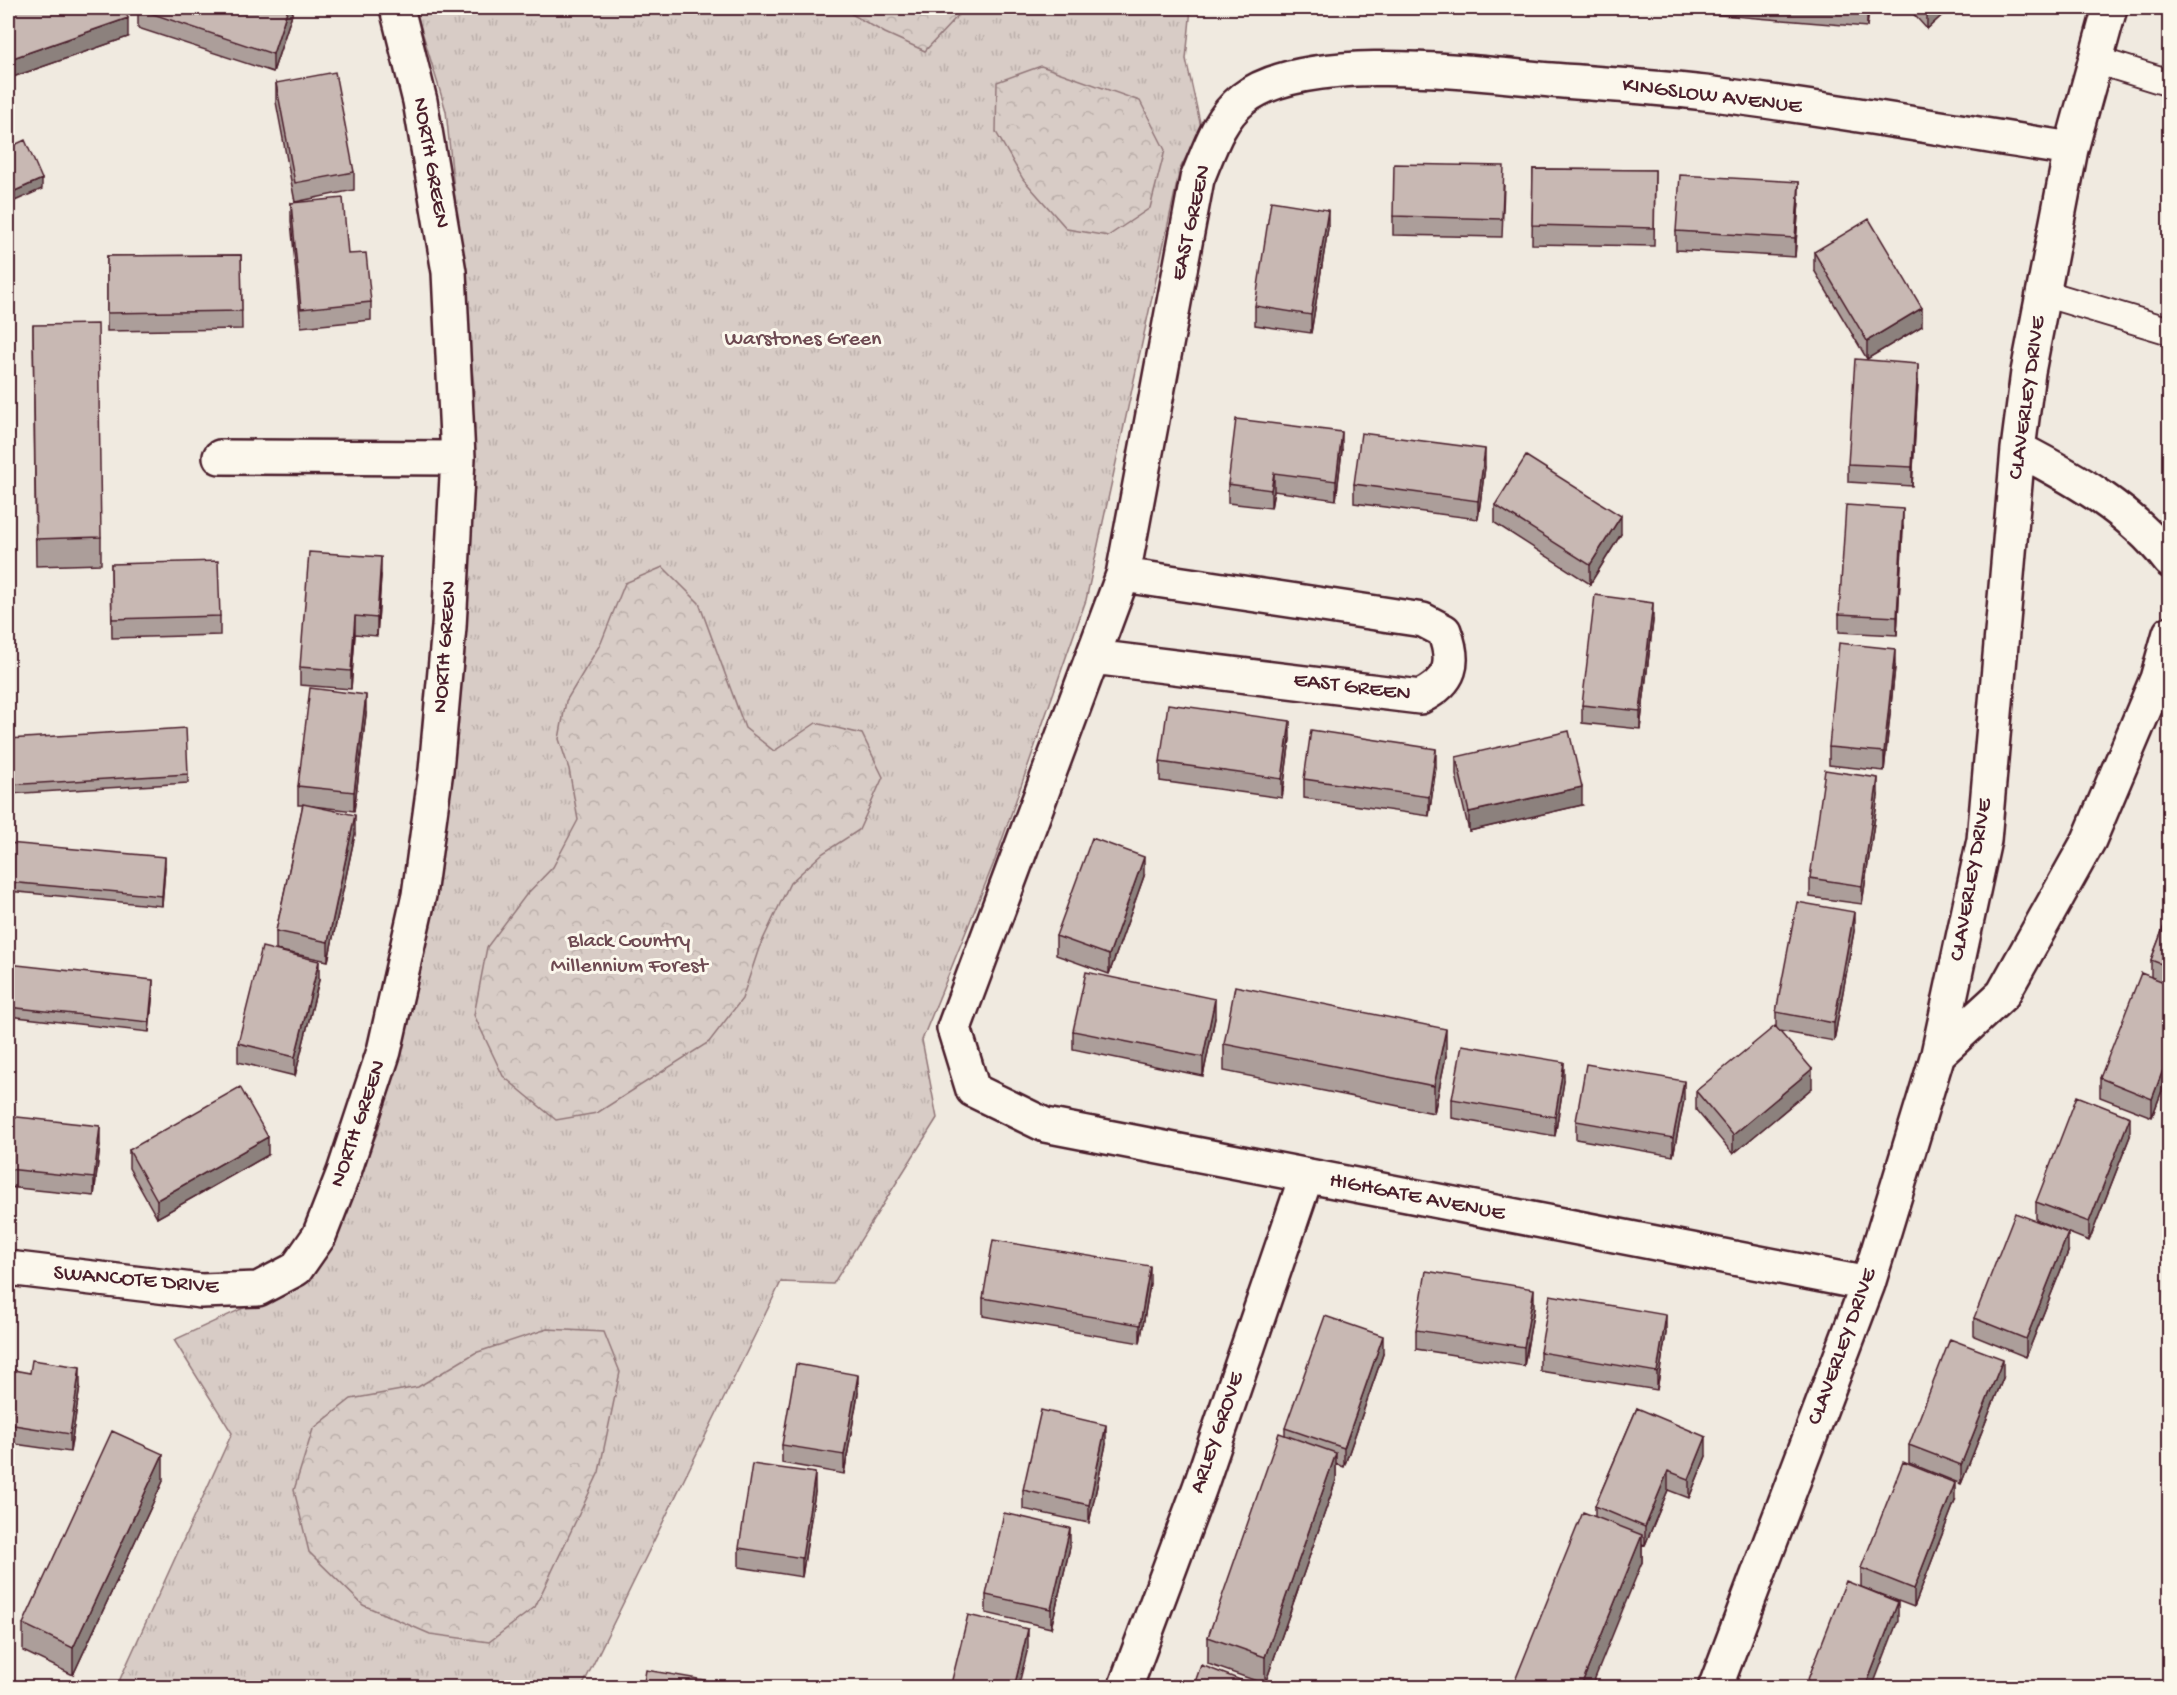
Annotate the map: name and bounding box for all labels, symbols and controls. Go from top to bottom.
street label: KINGSLOW AVENUE [1621,73,1805,121]
street label: NORTH GREEN [406,95,454,231]
street label: EAST GREEN [1166,163,1218,283]
street label: CLAVERLEY DRIVE [2004,313,2053,481]
park label: Warstones Green [724,327,882,353]
street label: NORTH GREEN [428,580,464,714]
street label: EAST GREEN [1292,668,1412,708]
street label: CLAVERLEY DRIVE [1945,795,1999,963]
park label: Black Country Millennium Forest [551,929,709,980]
street label: NORTH GREEN [325,1057,393,1191]
street label: HIGHGATE AVENUE [1327,1168,1508,1228]
street label: SWANCOTE DRIVE [52,1261,221,1301]
street label: CLAVERLEY DRIVE [1803,1264,1884,1429]
street label: ARLEY GROVE [1185,1368,1251,1497]

